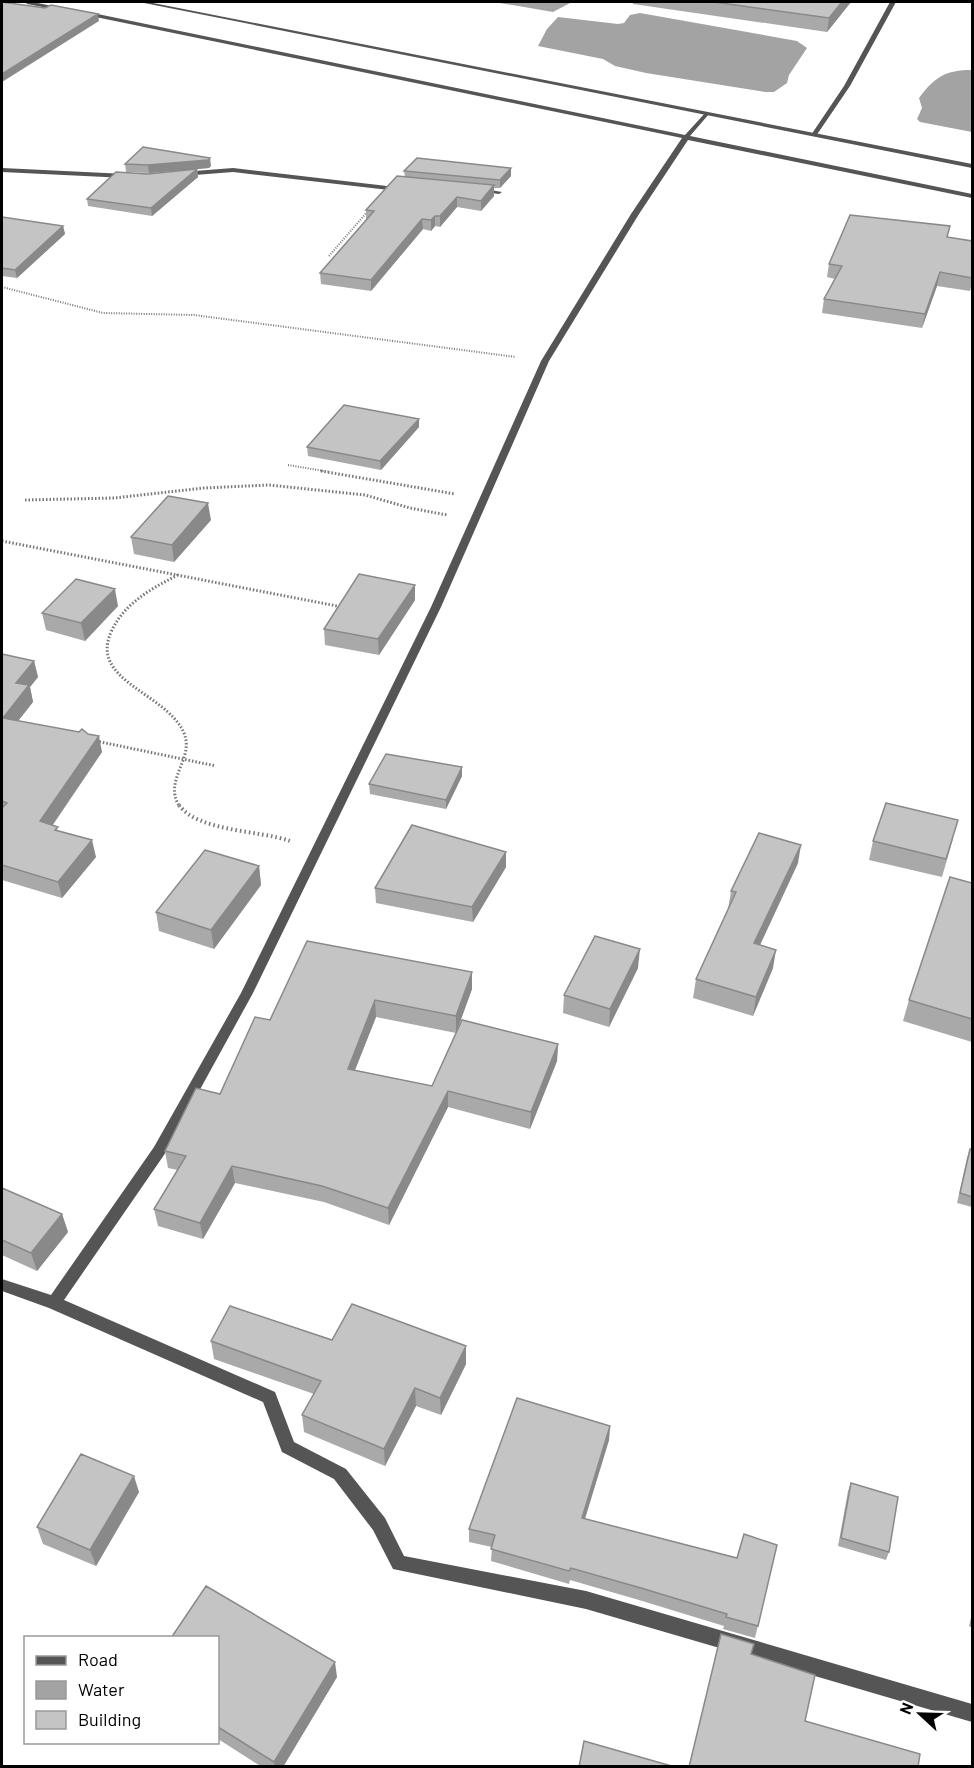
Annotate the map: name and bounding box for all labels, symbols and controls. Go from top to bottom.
legend [24,1636,219,1744]
text: Road [78,1648,118,1670]
text: Water [78,1678,125,1700]
north arrow [890,1684,950,1744]
text: N [895,1700,916,1717]
text: Building [78,1708,141,1730]

